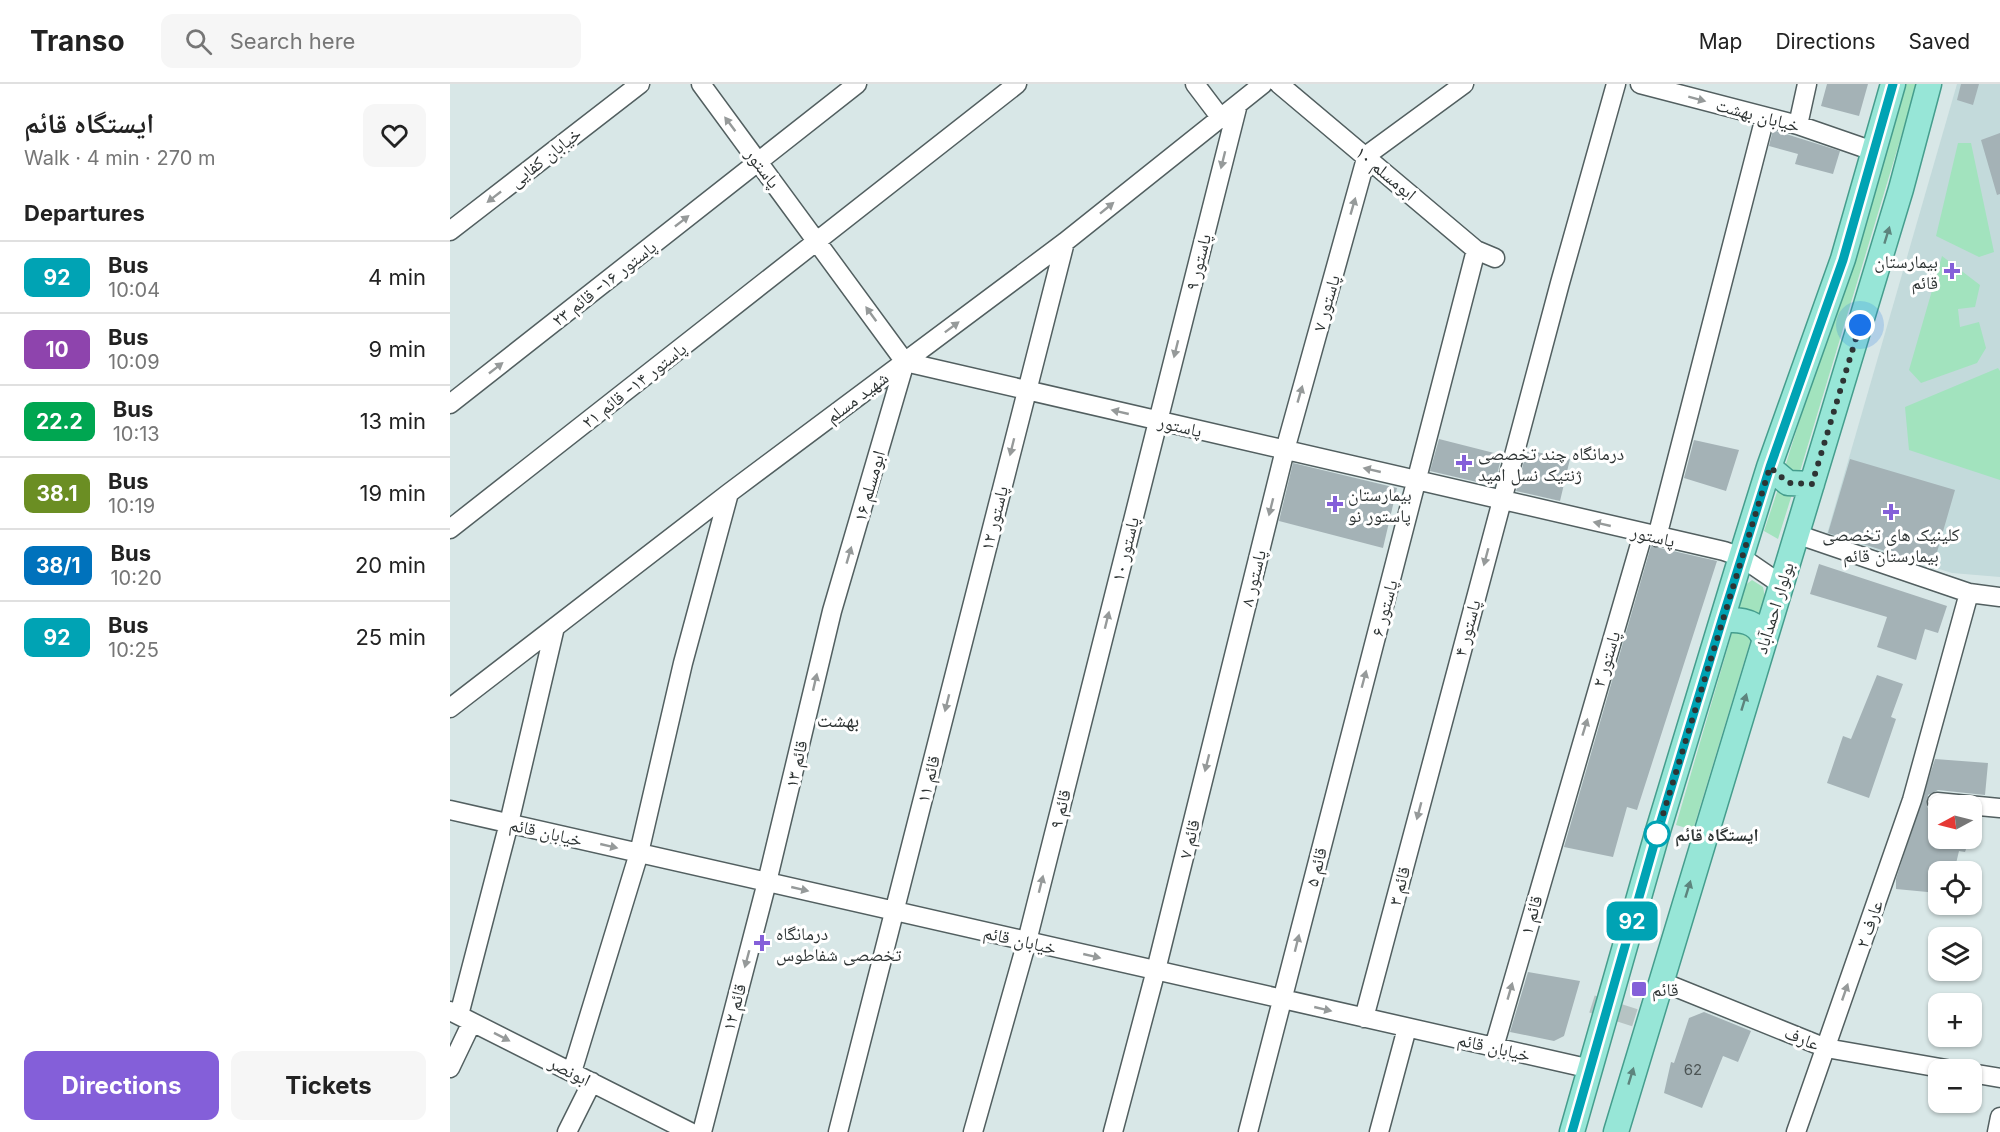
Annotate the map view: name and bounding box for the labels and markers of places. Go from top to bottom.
place label: بیمارستان قائم [1874,251,1938,295]
marker: بیمارستان قائم [1943,262,1961,280]
place label: درمانگاه چند تخصصی ژنتیک نسل امید [1478,443,1624,486]
marker: درمانگاه چند تخصصی ژنتیک نسل امید [1455,454,1473,472]
place label: بیمارستان پاستور نو [1348,484,1412,527]
marker: بیمارستان پاستور نو [1326,495,1344,513]
marker: کلینیک های تخصصی بیمارستان قائم [1882,503,1900,521]
place label: کلینیک های تخصصی بیمارستان قائم [1822,524,1960,568]
marker: ایستگاه قائم [1644,821,1670,847]
place label: ایستگاه قائم [1675,824,1759,847]
place label: درمانگاه تخصصی شفاطوس [776,923,902,966]
marker: درمانگاه تخصصی شفاطوس [753,934,771,952]
place label: قائم [1652,979,1679,1002]
marker: قائم [1630,980,1648,998]

